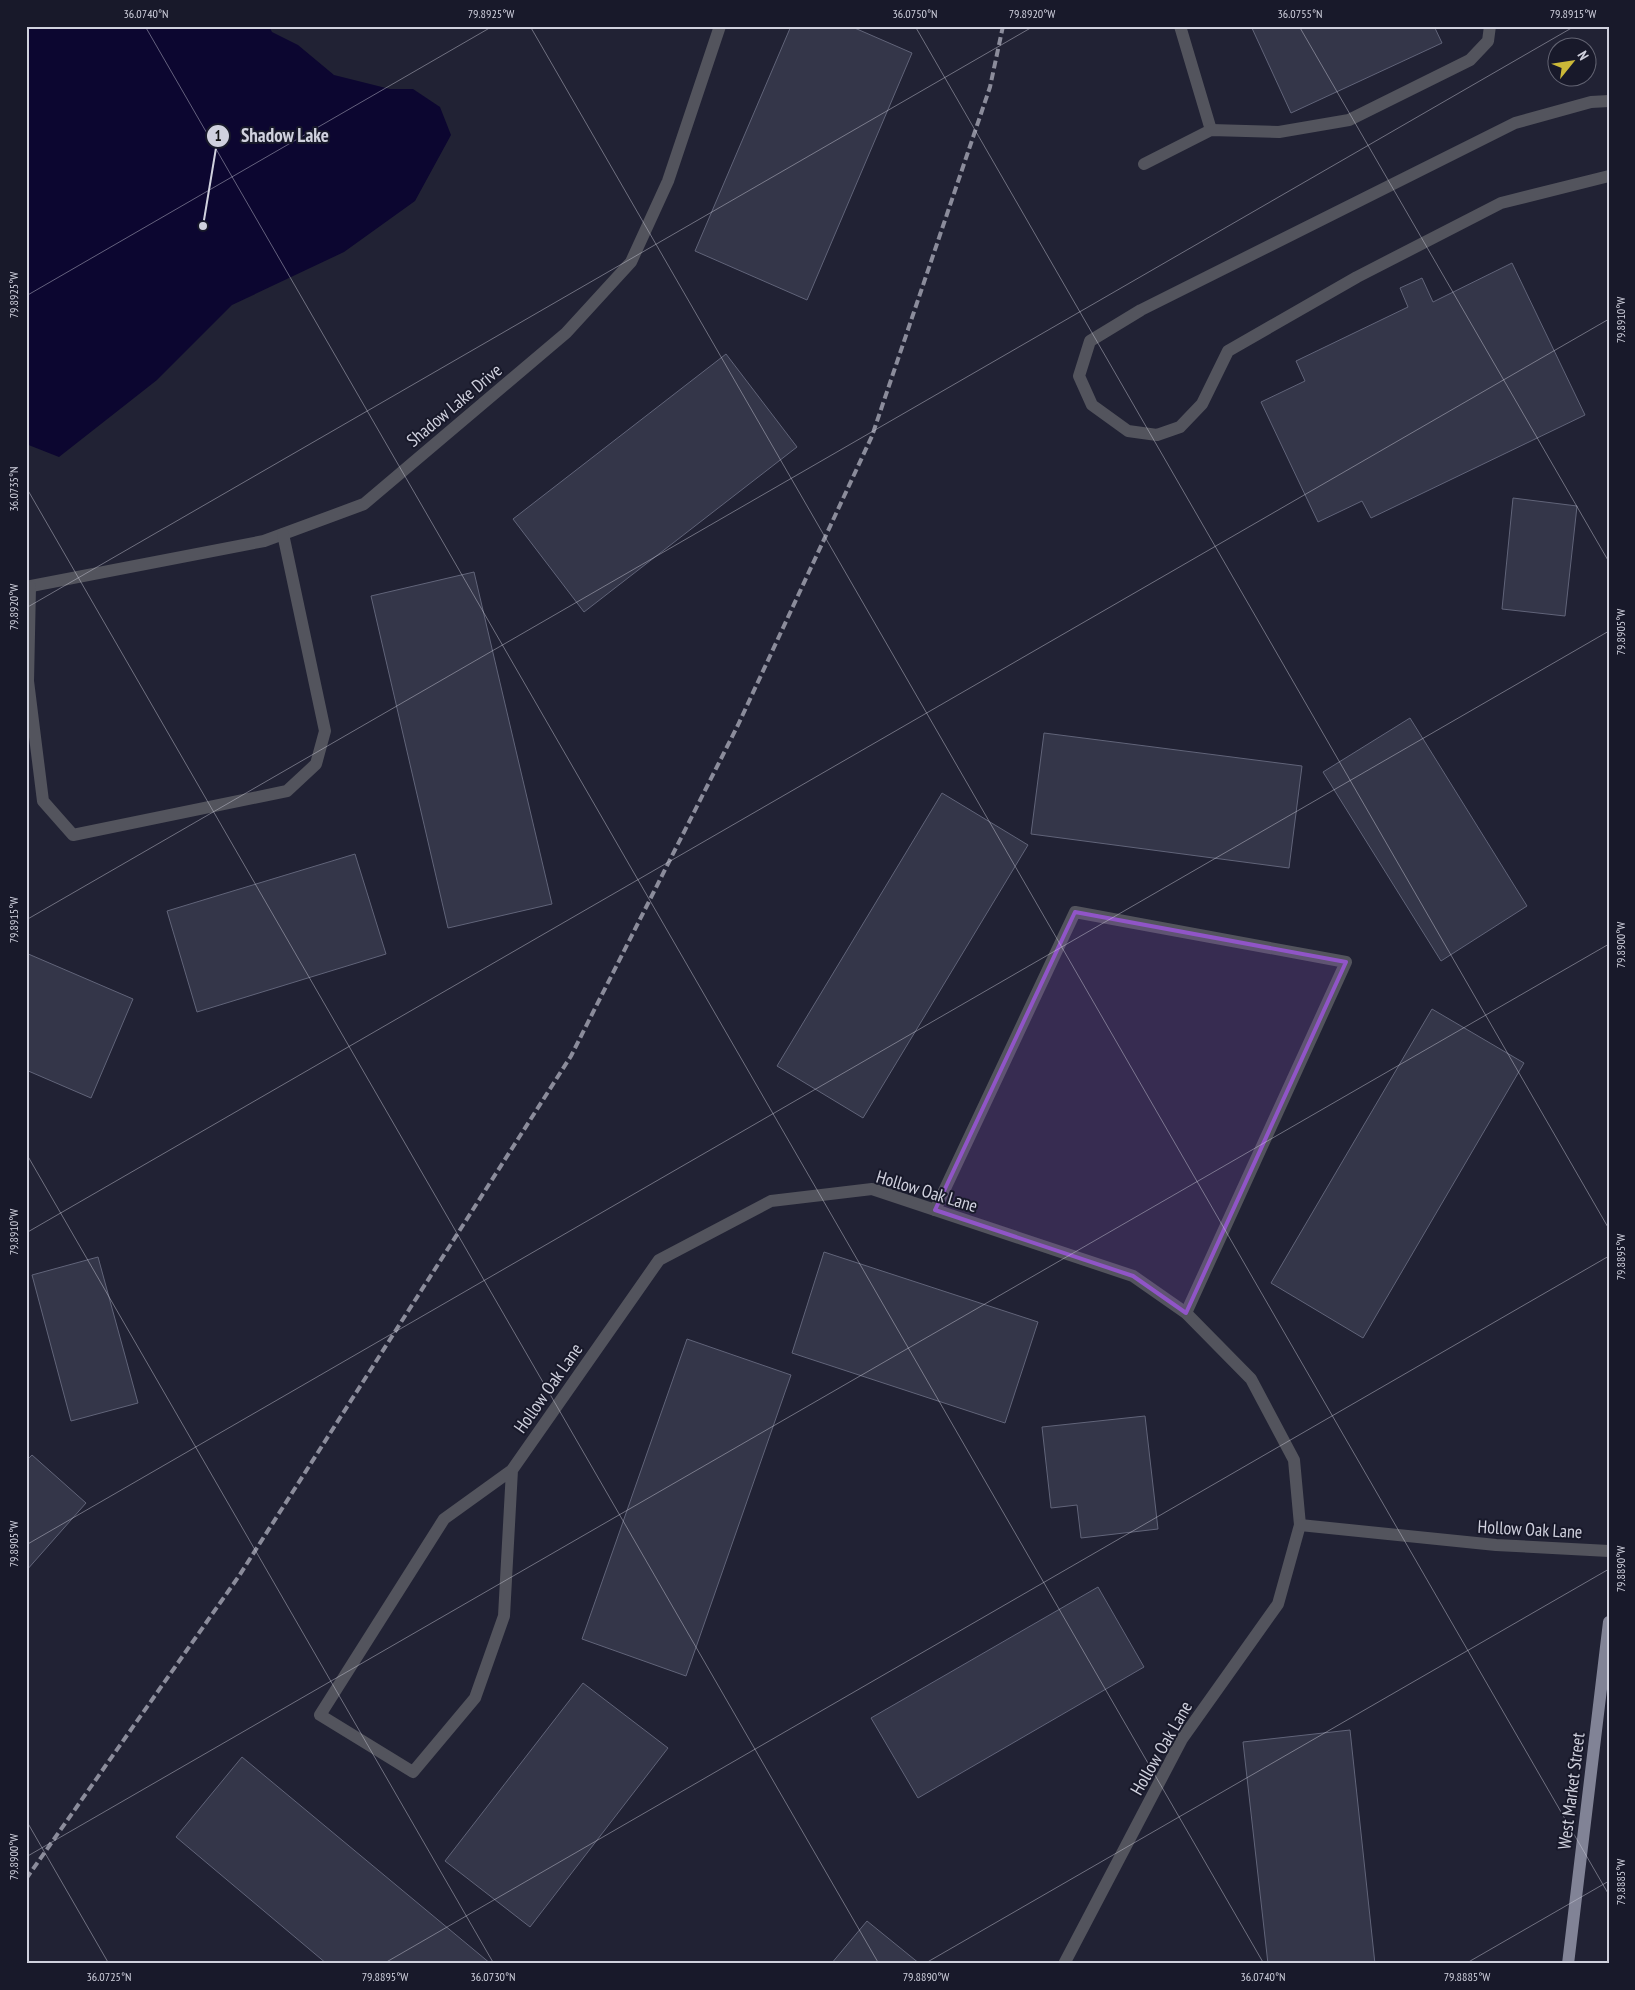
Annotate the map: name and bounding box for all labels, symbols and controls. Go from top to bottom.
text: 36.0740°N [123,6,169,21]
text: 79.8925°W [468,6,514,21]
text: 36.0750°N [892,6,938,21]
text: 79.8920°W [1009,6,1055,21]
text: 36.0755°N [1277,6,1323,21]
text: 79.8915°W [1550,6,1596,21]
north arrow [1548,38,1598,88]
text: N [1574,48,1593,63]
callout: Shadow Lake [205,119,339,153]
text: Shadow Lake [241,123,329,147]
text: 1 [214,126,222,145]
text: 79.8925°W [6,272,21,318]
text: 79.8910°W [1613,297,1628,343]
street label: Shadow Lake Drive [402,358,506,452]
text: 36.0735°N [6,466,21,512]
text: 79.8920°W [6,584,21,630]
text: 79.8905°W [1613,609,1628,655]
text: 79.8915°W [6,897,21,943]
text: 79.8900°W [1613,922,1628,968]
street label: Hollow Oak Lane [874,1165,980,1217]
text: 79.8910°W [6,1209,21,1255]
text: 79.8895°W [1613,1234,1628,1280]
street label: Hollow Oak Lane [509,1339,587,1437]
street label: Hollow Oak Lane [1477,1515,1583,1543]
text: 79.8905°W [6,1521,21,1567]
text: 79.8890°W [1613,1546,1628,1592]
street label: Hollow Oak Lane [1125,1697,1197,1799]
street label: West Market Street [1552,1731,1590,1851]
text: 79.8900°W [6,1834,21,1880]
text: 79.8885°W [1613,1859,1628,1905]
text: 36.0725°N [86,1969,132,1984]
text: 79.8895°W [362,1969,408,1984]
text: 36.0730°N [470,1969,516,1984]
text: 79.8890°W [903,1969,949,1984]
text: 36.0740°N [1240,1969,1286,1984]
text: 79.8885°W [1444,1969,1490,1984]

